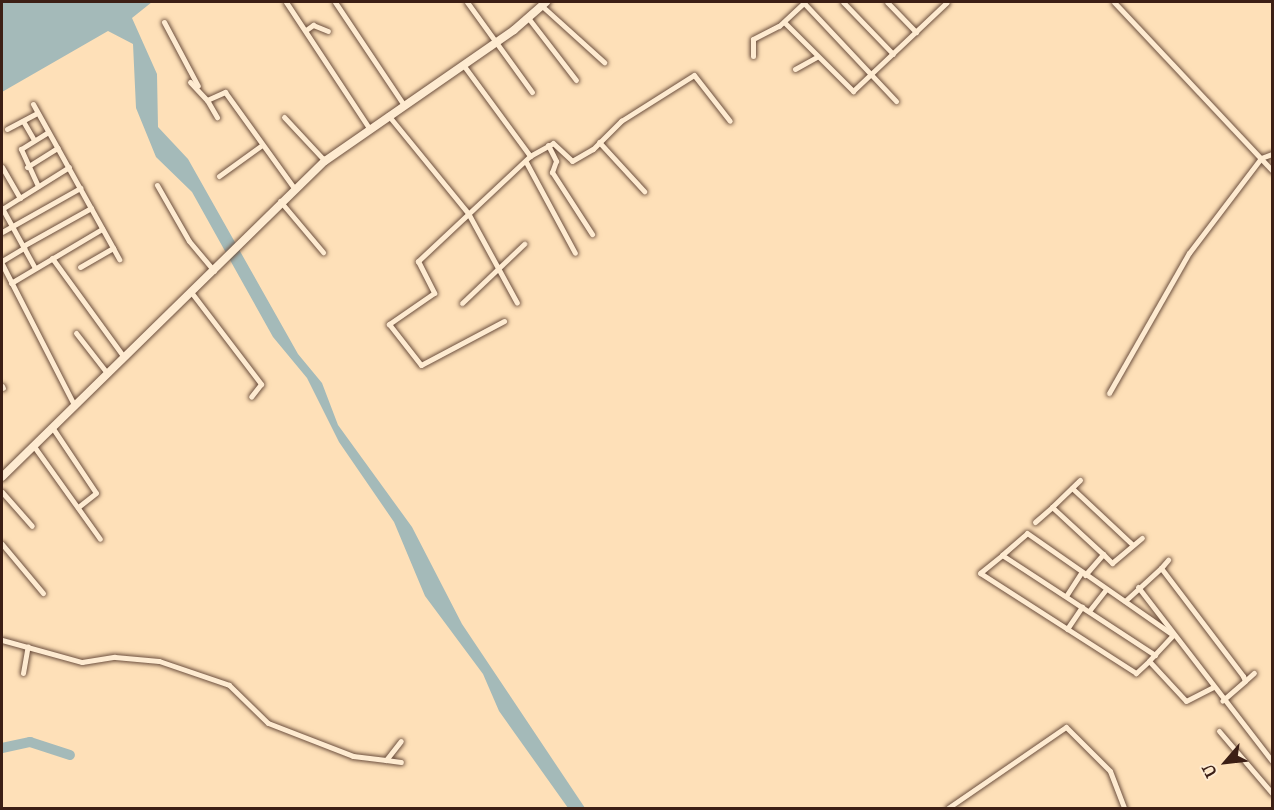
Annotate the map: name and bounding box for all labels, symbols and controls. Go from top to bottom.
north arrow [1196,732,1256,792]
text: U [1198,761,1221,781]

